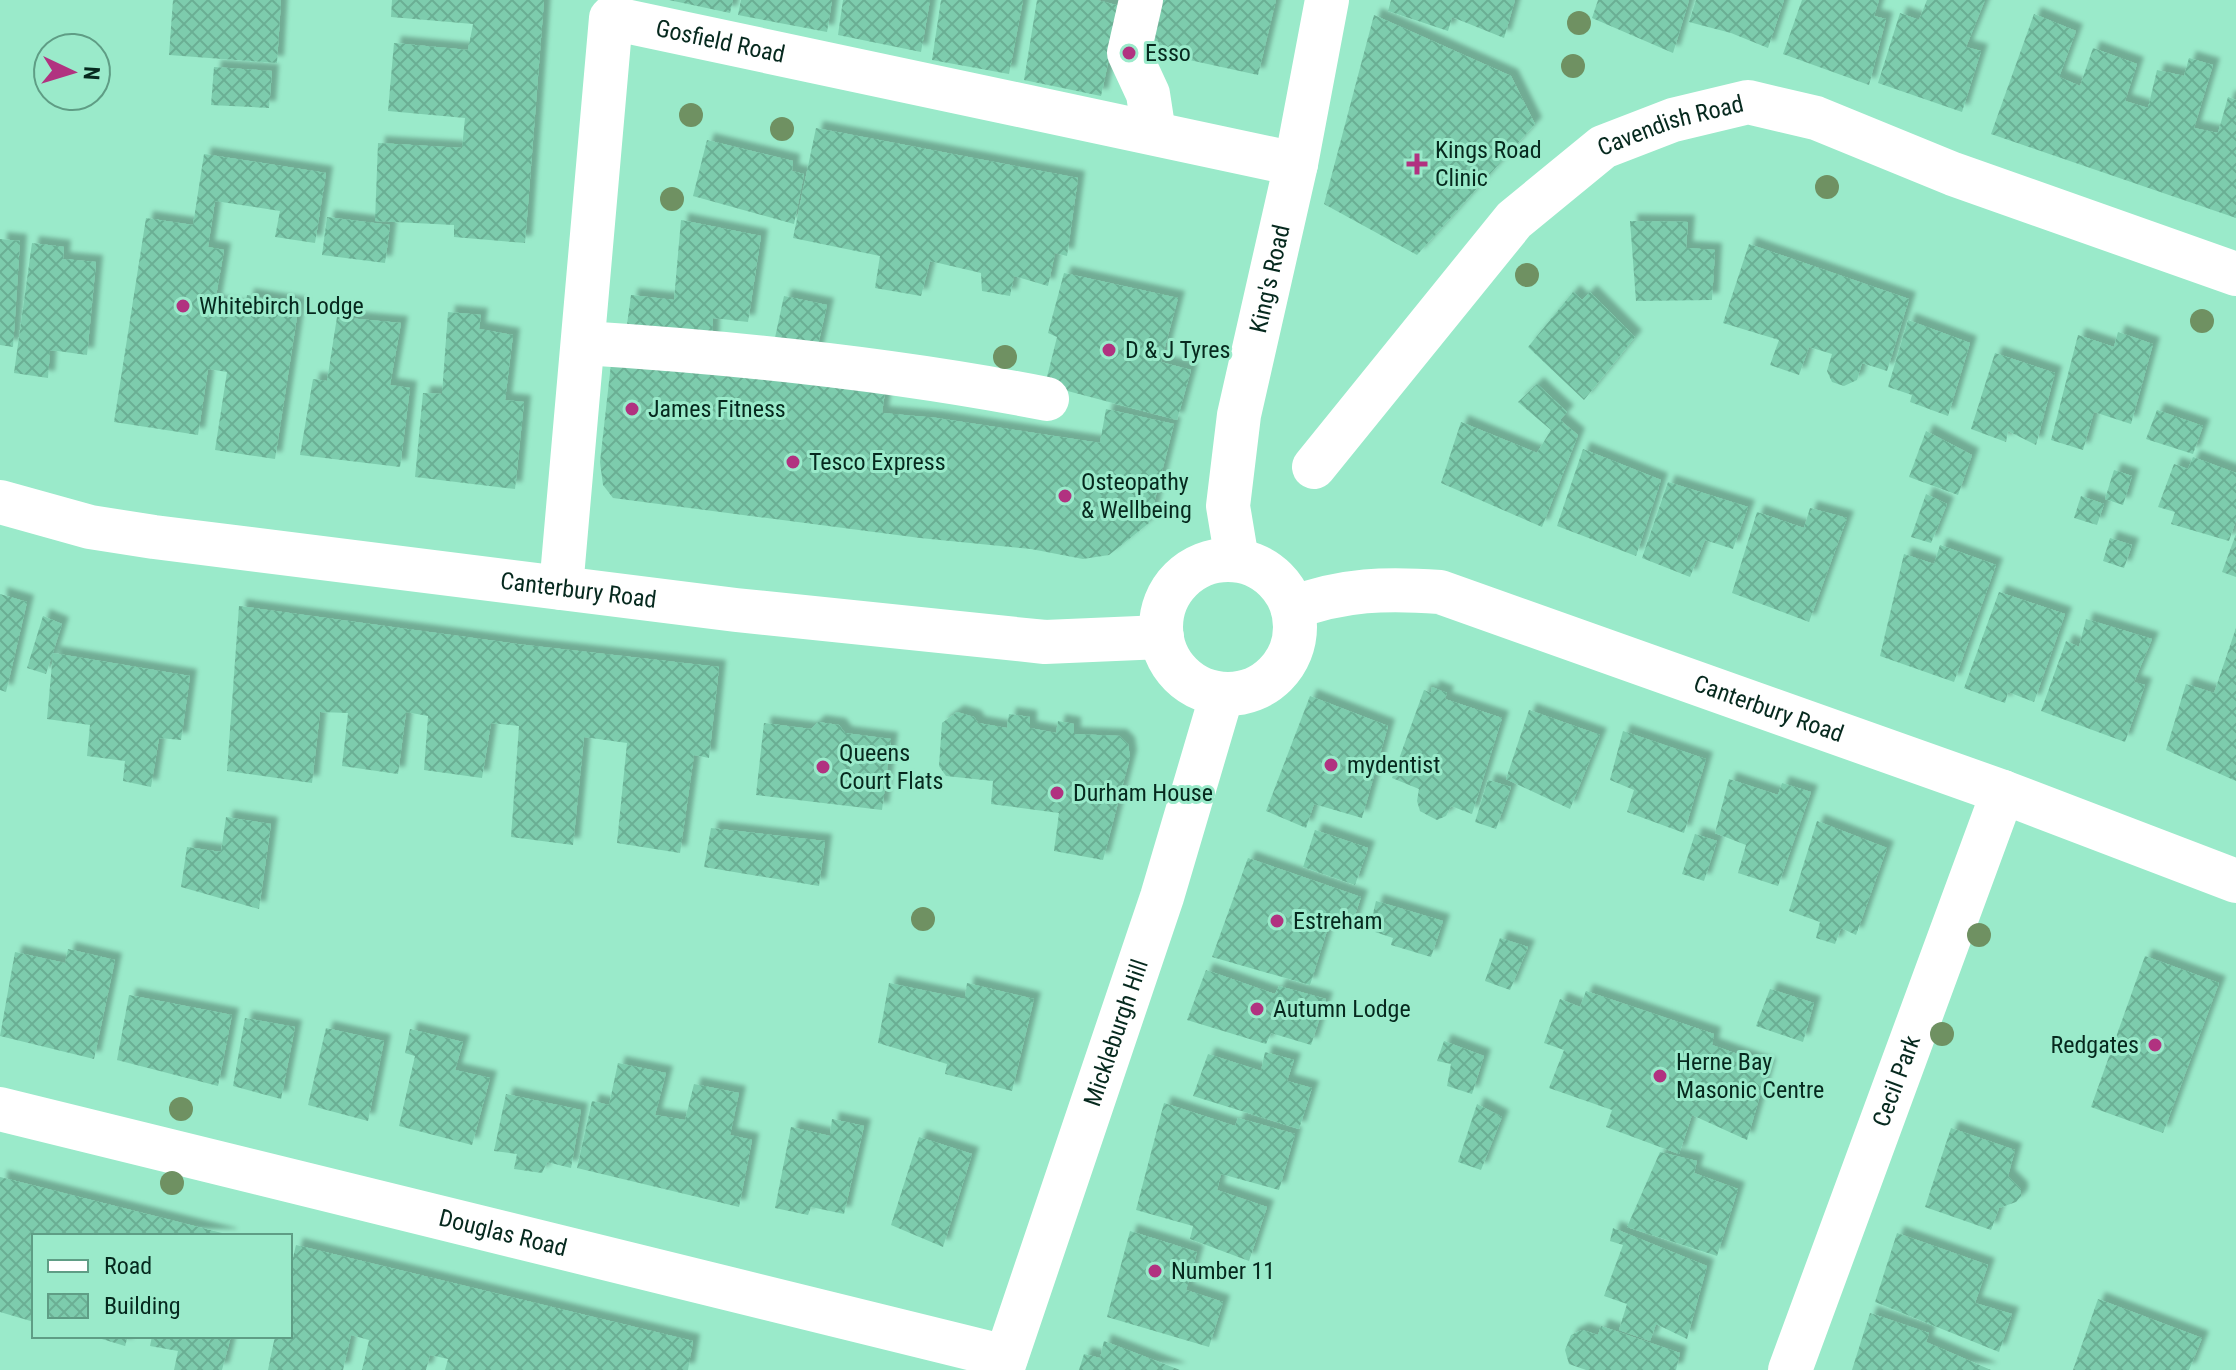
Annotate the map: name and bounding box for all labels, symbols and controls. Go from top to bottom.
street label: Gosfield Road [653,14,788,69]
north arrow [32,32,112,112]
place label: Esso [1145,39,1191,67]
marker: Esso [1120,44,1138,62]
text: N [79,66,104,81]
street label: Cavendish Road [1594,90,1746,162]
place label: Kings Road Clinic [1435,136,1542,192]
marker: Kings Road Clinic [1406,153,1428,175]
street label: King's Road [1244,222,1296,336]
place label: Whitebirch Lodge [199,292,364,320]
marker: Whitebirch Lodge [174,297,192,315]
place label: D & J Tyres [1125,336,1230,364]
marker: D & J Tyres [1100,341,1118,359]
place label: James Fitness [648,395,786,423]
marker: James Fitness [623,400,641,418]
place label: Tesco Express [809,448,946,476]
marker: Tesco Express [784,453,802,471]
place label: Osteopathy & Wellbeing [1081,468,1192,524]
marker: Osteopathy & Wellbeing [1056,487,1074,505]
street label: Canterbury Road [499,567,658,614]
street label: Canterbury Road [1690,669,1847,748]
place label: Queens Court Flats [839,739,943,795]
place label: mydentist [1347,751,1440,779]
marker: mydentist [1322,756,1340,774]
marker: Queens Court Flats [814,758,832,776]
place label: Durham House [1073,779,1213,807]
marker: Durham House [1048,784,1066,802]
place label: Estreham [1293,907,1382,935]
marker: Estreham [1268,912,1286,930]
street label: Mickleburgh Hill [1078,956,1154,1110]
place label: Autumn Lodge [1273,995,1411,1023]
marker: Autumn Lodge [1248,1000,1266,1018]
street label: Cecil Park [1867,1031,1926,1131]
place label: Redgates [2050,1031,2139,1059]
marker: Redgates [2146,1036,2164,1054]
place label: Herne Bay Masonic Centre [1676,1048,1824,1104]
marker: Herne Bay Masonic Centre [1651,1067,1669,1085]
street label: Douglas Road [436,1204,570,1262]
legend [32,1234,292,1338]
text: Road [104,1252,152,1280]
place label: Number 11 [1171,1257,1275,1285]
marker: Number 11 [1146,1262,1164,1280]
text: Building [104,1292,181,1320]

